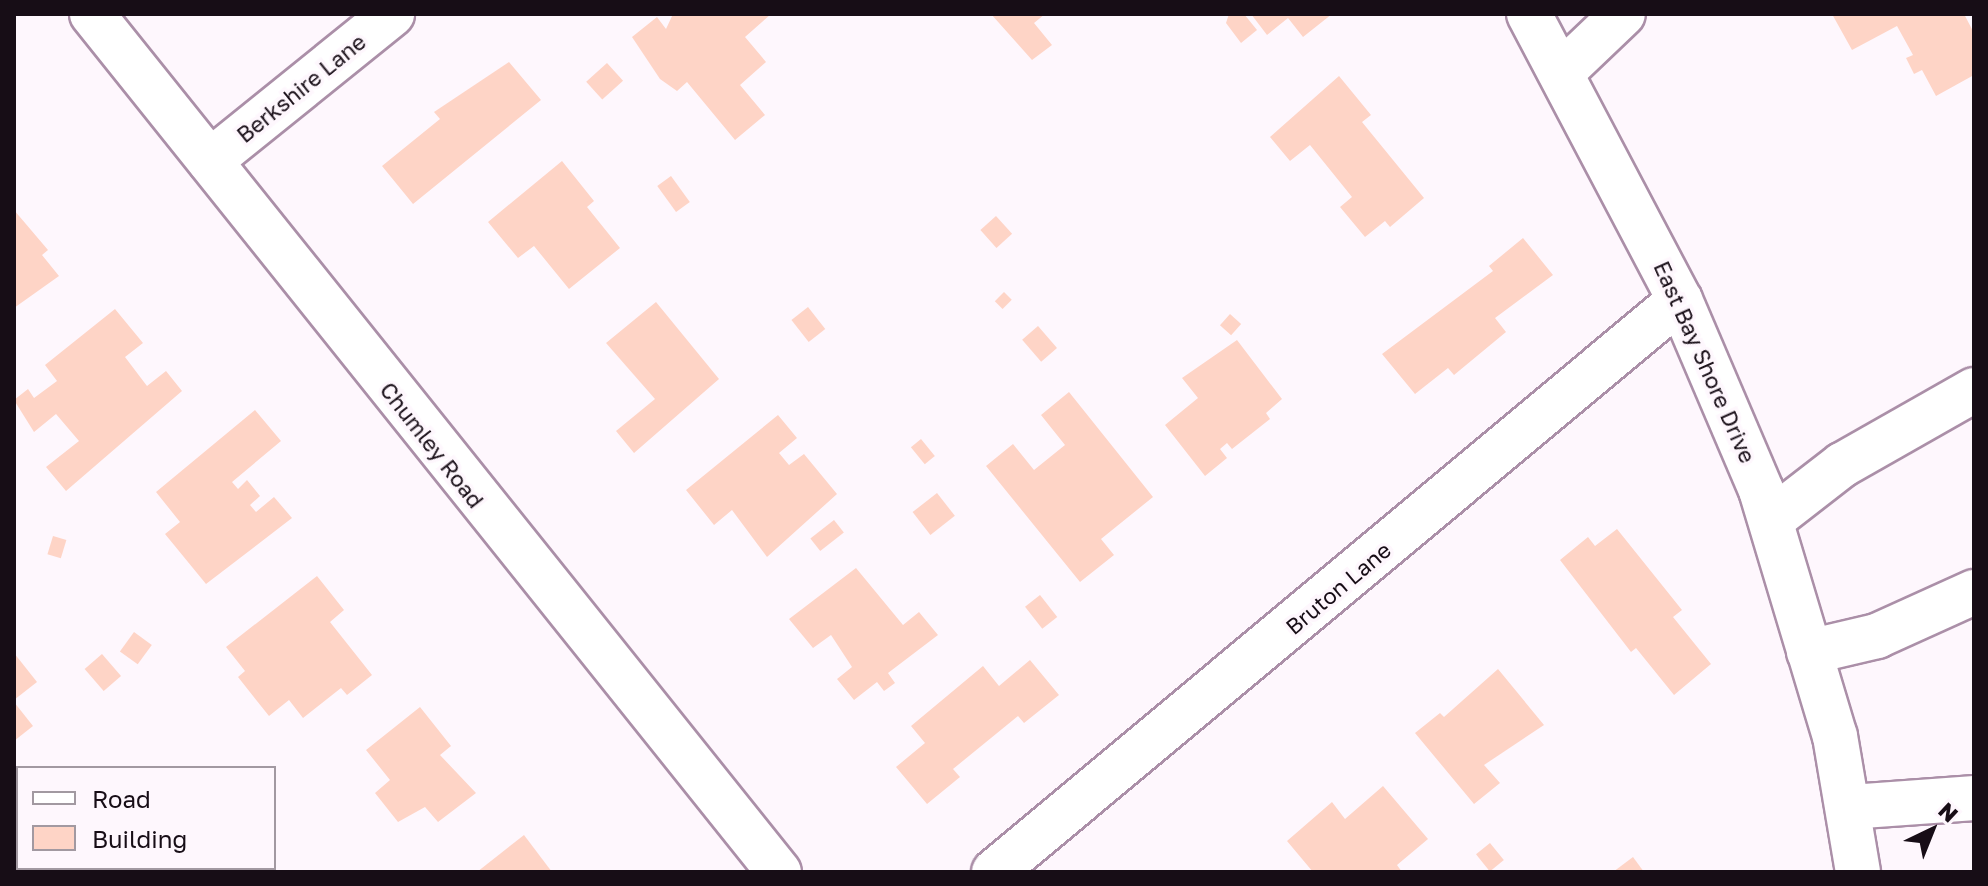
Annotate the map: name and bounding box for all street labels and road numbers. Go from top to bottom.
street label: Berkshire Lane [231,28,371,148]
street label: East Bay Shore Drive [1649,257,1761,467]
street label: Chumley Road [375,377,489,513]
street label: Bruton Lane [1280,536,1396,640]

